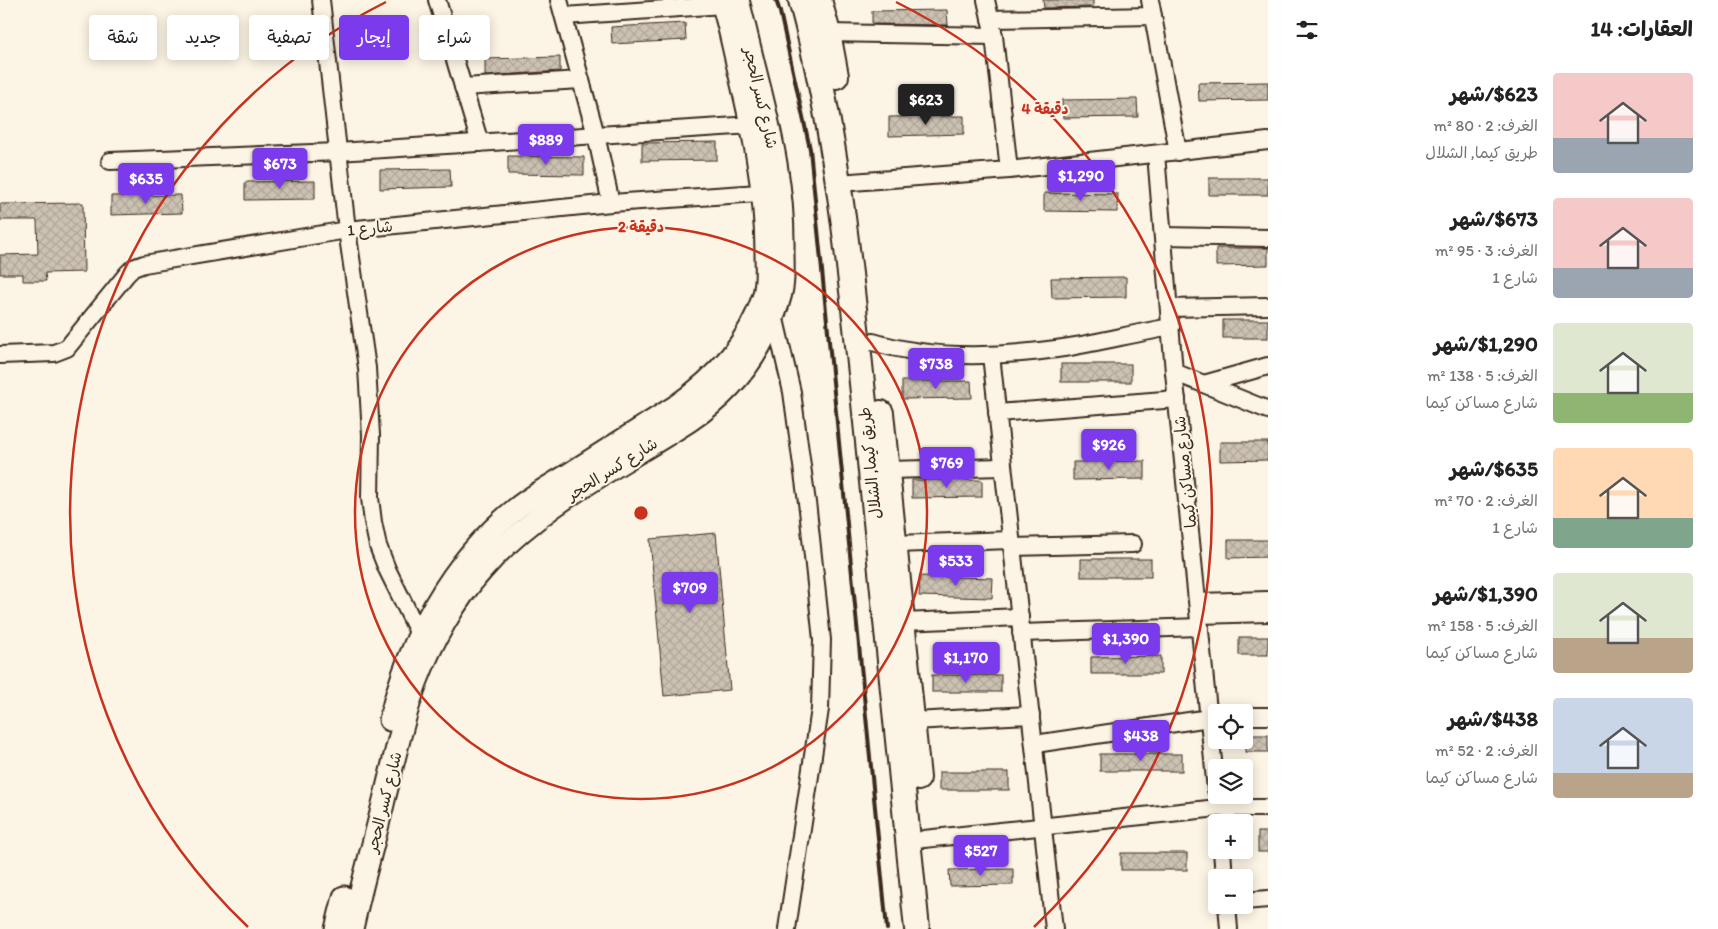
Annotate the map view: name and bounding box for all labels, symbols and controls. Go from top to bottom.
chip: شقة [89,15,157,60]
chip: جديد [167,15,239,60]
chip: تصفية [249,15,329,60]
chip: إيجار [339,15,409,60]
chip: شراء [419,15,490,60]
icon: filters [1293,16,1321,44]
text: العقارات: 14 [1590,16,1693,41]
street label: شارع كسر الحجر [738,44,782,151]
text: $623/شهر [1450,81,1538,106]
pin: $623 [896,84,956,126]
text: $623 [909,90,943,109]
icon: home [1593,93,1653,153]
text: 4 دقيقة [1022,100,1069,118]
text: الغرف: 2 · 80 m² [1433,116,1538,135]
pin: $889 [516,124,576,166]
text: $889 [529,130,563,149]
text: طريق كيما, الشلال [1425,143,1538,162]
pin: $673 [250,148,310,190]
text: $673 [263,154,297,173]
pin: $1,290 [1040,160,1122,202]
pin: $635 [116,162,176,205]
text: $1,290 [1058,166,1104,185]
text: $635 [129,169,163,188]
text: $673/شهر [1451,206,1538,231]
street label: شارع 1 [346,216,394,242]
text: 2 دقيقة [618,218,664,236]
icon: home [1593,218,1653,278]
text: الغرف: 3 · 95 m² [1435,241,1538,260]
text: شارع 1 [1492,268,1538,287]
text: $1,290/شهر [1434,331,1538,356]
icon: home [1593,343,1653,403]
pin: $738 [906,348,966,390]
text: $738 [919,354,953,373]
text: الغرف: 5 · 138 m² [1427,366,1538,385]
text: شارع مساكن كيما [1425,393,1538,412]
street label: طريق كيما, الشلال [855,406,885,520]
street label: شارع مساكن كيما [1170,415,1202,529]
pin: $926 [1079,428,1139,471]
street label: شارع كسر الحجر [561,434,662,507]
text: $926 [1092,435,1126,454]
pin: $769 [917,446,977,489]
text: $769 [931,453,963,472]
text: $635/شهر [1450,456,1538,481]
icon: home [1593,468,1653,528]
text: الغرف: 2 · 70 m² [1434,491,1538,510]
centre of rings [632,504,650,522]
text: شارع 1 [1492,518,1538,537]
pin: $533 [926,544,986,587]
text: $533 [939,551,973,570]
pin: $709 [660,572,720,614]
text: $709 [673,578,707,597]
text: $1,390/شهر [1434,581,1538,606]
icon: home [1593,593,1653,653]
text: الغرف: 5 · 158 m² [1427,616,1538,635]
pin: $1,390 [1085,622,1167,665]
text: $1,390 [1103,629,1149,648]
pin: $1,170 [925,642,1007,684]
text: شارع مساكن كيما [1425,643,1538,662]
text: $1,170 [944,648,988,667]
map controls [1208,704,1253,914]
button: locate [1208,704,1253,749]
text: $438/شهر [1448,706,1538,731]
icon: home [1593,718,1653,778]
pin: $438 [1111,720,1171,762]
text: $438 [1123,726,1159,745]
text: الغرف: 2 · 52 m² [1435,741,1538,760]
street label: شارع كسر الحجر [362,750,408,857]
button: layers [1208,759,1253,804]
text: شارع مساكن كيما [1425,768,1538,787]
button: + [1208,814,1253,859]
pin: $527 [951,834,1011,877]
text: $527 [965,841,997,860]
button: − [1208,869,1253,914]

